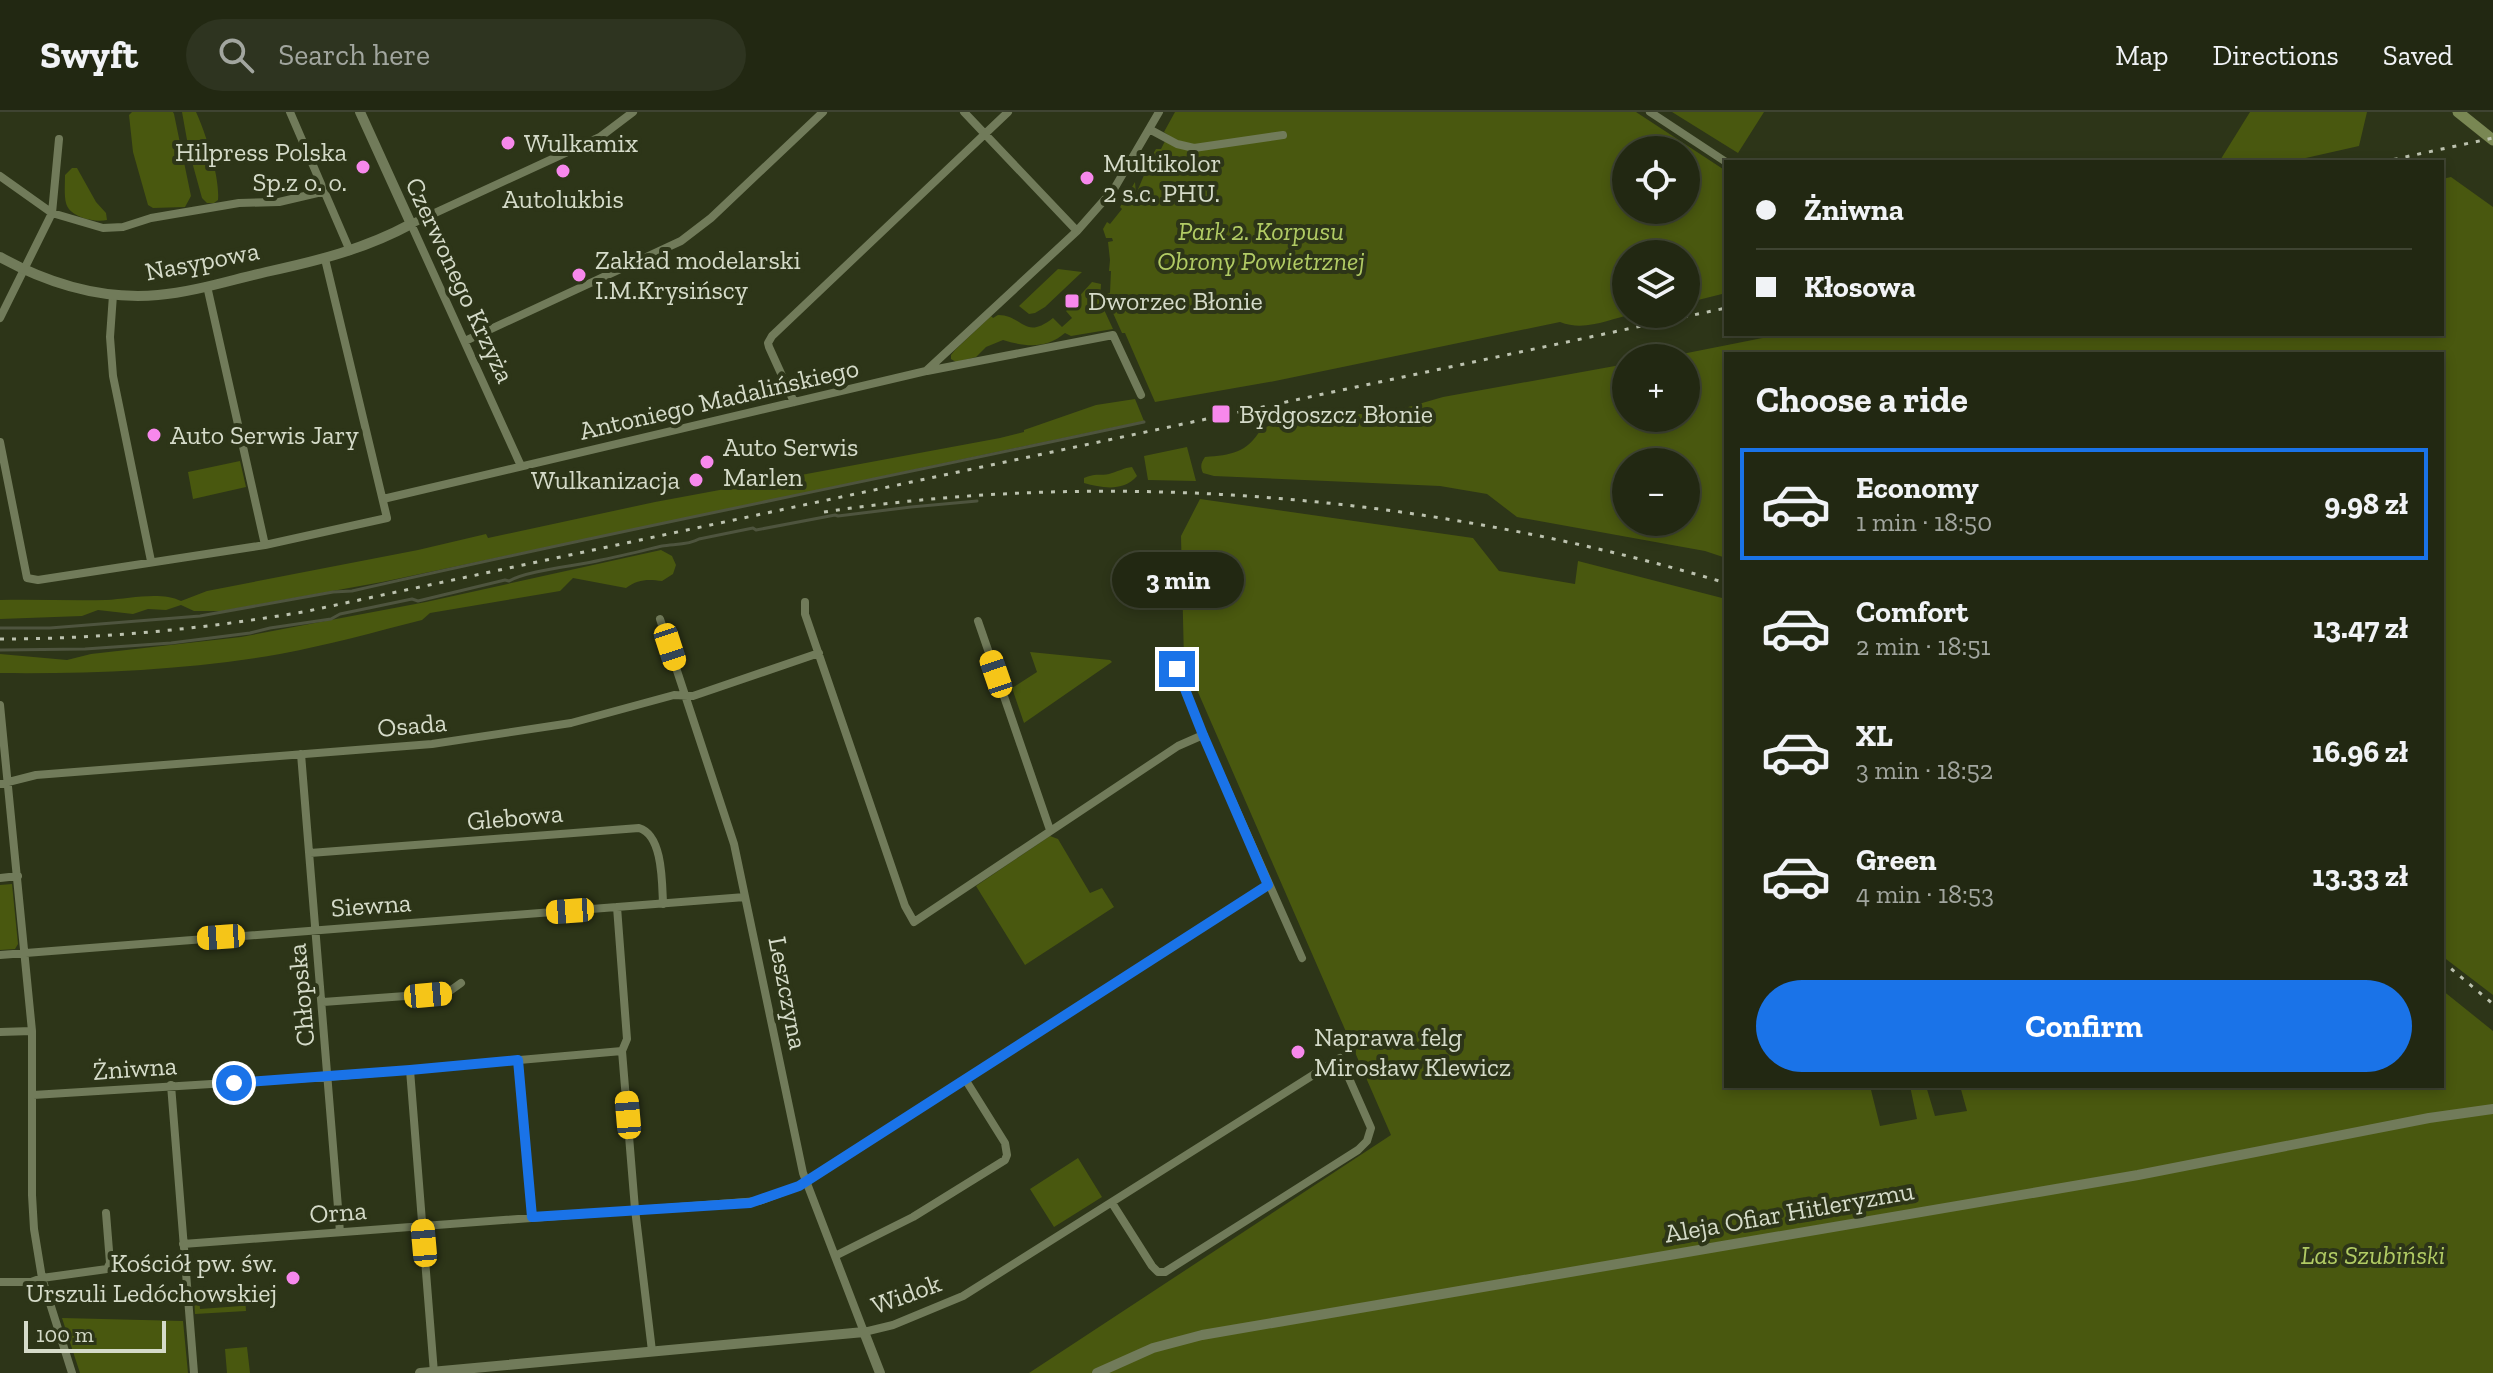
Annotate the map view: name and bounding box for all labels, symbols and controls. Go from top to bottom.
search box [186,19,746,91]
text: Swyft [40,32,138,78]
icon: search [214,33,258,77]
text: Search here [278,37,430,73]
text: Map [2115,39,2168,72]
text: Directions [2212,39,2339,72]
text: Saved [2383,39,2453,72]
place label: Wulkamix [524,127,638,159]
marker: Wulkamix [499,134,517,152]
place label: Hilpress Polska Sp.z o. o. [175,136,347,198]
map controls [1612,136,1700,536]
button: locate [1612,136,1700,224]
place label: Multikolor 2 s.c. PHU. [1103,147,1221,209]
marker: Hilpress Polska Sp.z o. o. [354,158,372,176]
marker: Autolukbis [554,162,572,180]
marker: Multikolor 2 s.c. PHU. [1078,169,1096,187]
street label: Czerwonego Krzyża [398,172,522,388]
place label: Autolukbis [502,183,624,215]
text: Żniwna [1804,192,1904,228]
park label: Park 2. Korpusu Obrony Powietrznej [1157,215,1365,277]
street label: Nasypowa [142,234,262,288]
button: layers [1612,240,1700,328]
place label: Zakład modelarski I.M.Krysińscy [595,244,801,306]
marker: Zakład modelarski I.M.Krysińscy [570,266,588,284]
text: Kłosowa [1804,269,1916,305]
place label: Dworzec Błonie [1088,285,1263,317]
marker: Dworzec Błonie [1063,292,1081,310]
button: + [1612,344,1700,432]
street label: Antoniego Madalińskiego [576,351,862,447]
text: Choose a ride [1756,378,1968,421]
place label: Bydgoszcz Błonie [1239,398,1433,430]
marker: Bydgoszcz Błonie [1210,403,1232,425]
place label: Auto Serwis Jary [170,419,360,451]
marker: Auto Serwis Jary [145,426,163,444]
place label: Auto Serwis Marlen [723,431,858,493]
button: − [1612,448,1700,536]
marker: Auto Serwis Marlen [698,453,716,471]
place label: Wulkanizacja [531,464,680,496]
icon: car [1760,468,1832,540]
text: Economy [1856,470,1979,506]
marker: Wulkanizacja [687,471,705,489]
text: 9.98 zł [2324,486,2408,522]
text: 1 min · 18:50 [1856,506,1992,538]
callout: 3 min [1111,553,1243,609]
text: 3 min [1146,564,1210,596]
icon: car [1760,592,1832,664]
text: Comfort [1856,594,1968,630]
text: 13.47 zł [2313,610,2408,646]
car [651,620,689,674]
text: 2 min · 18:51 [1856,630,1991,662]
car [977,647,1015,701]
route end [1159,651,1195,687]
street label: Osada [376,706,449,744]
icon: car [1760,716,1832,788]
text: XL [1856,718,1893,754]
text: 16.96 zł [2312,734,2408,770]
text: 3 min · 18:52 [1856,754,1993,786]
street label: Glebowa [466,797,565,837]
icon: car [1760,840,1832,912]
text: Green [1856,842,1936,878]
text: 13.33 zł [2312,858,2408,894]
text: 4 min · 18:53 [1856,878,1994,910]
street label: Siewna [330,886,413,924]
car [545,897,595,925]
car [196,923,246,951]
street label: Leszczyna [761,934,815,1053]
street label: Chłopska [281,942,321,1048]
button: Confirm [1756,980,2412,1072]
car [403,981,453,1009]
place label: Naprawa felg Mirosław Klewicz [1314,1021,1511,1083]
marker: Naprawa felg Mirosław Klewicz [1289,1043,1307,1061]
street label: Żniwna [92,1049,179,1087]
route start [216,1065,252,1101]
car [614,1090,642,1140]
street label: Aleja Ofiar Hitleryzmu [1662,1174,1917,1250]
street label: Orna [308,1194,368,1230]
car [410,1218,438,1268]
park label: Las Szubiński [2301,1239,2445,1271]
place label: Kościół pw. św. Urszuli Ledóchowskiej [26,1247,277,1309]
street label: Widok [867,1266,946,1321]
marker: Kościół pw. św. Urszuli Ledóchowskiej [284,1269,302,1287]
scale bar [24,1317,166,1353]
text: 100 m [36,1321,94,1348]

